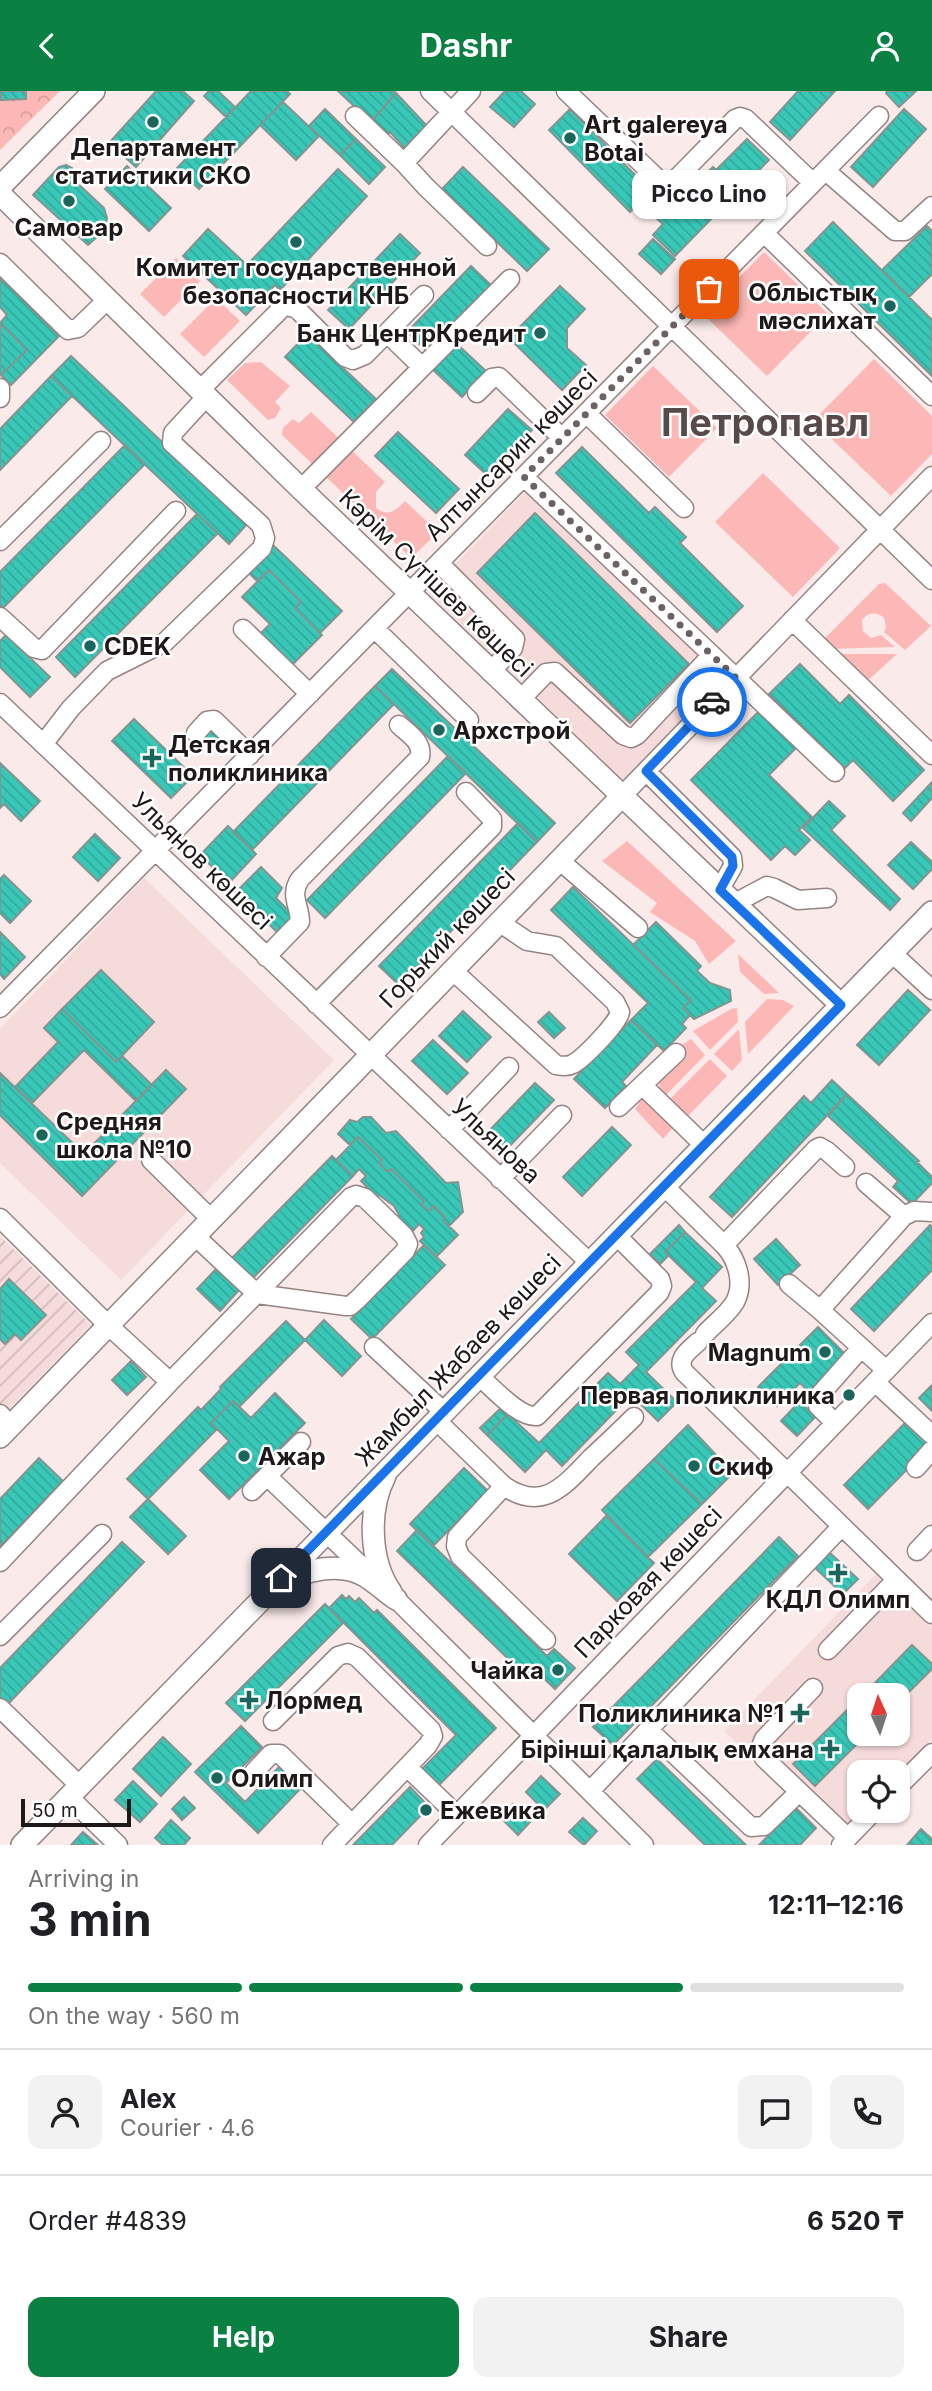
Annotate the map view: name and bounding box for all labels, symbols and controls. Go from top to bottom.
text: Dashr [420,26,512,65]
icon: back [28,27,66,65]
icon: person [866,27,904,65]
place label: Art galereya Botai [584,110,728,167]
marker: Департамент статистики СКО [145,114,161,130]
marker: Art galereya Botai [562,130,578,146]
place label: Департамент статистики СКО [55,133,251,190]
callout: Picco Lino [632,170,786,219]
text: Picco Lino [651,180,767,208]
marker: Самовар [61,193,77,209]
place label: Самовар [15,213,123,242]
marker: Комитет государственной безопасности КНБ [288,234,304,250]
place label: Комитет государственной безопасности КНБ [136,253,456,310]
pin [679,259,739,319]
icon: bag [690,270,728,308]
place label: Облыстық мәслихат [748,278,876,335]
marker: Облыстық мәслихат [882,298,898,314]
place label: Банк ЦентрКредит [297,319,526,348]
marker: Банк ЦентрКредит [532,325,548,341]
street label: Алтынсарин көшесі [419,363,603,547]
district label: Петропавл [661,399,869,445]
street label: Кәрім Сүтішев көшесі [333,483,539,683]
place label: CDEK [104,632,171,661]
marker: CDEK [82,638,98,654]
courier [677,667,747,737]
icon: car [693,683,731,721]
place label: Архстрой [453,716,570,745]
marker: Архстрой [431,722,447,738]
place label: Детская поликлиника [168,730,328,787]
marker: Детская поликлиника [142,748,162,768]
street label: Ульянов көшесі [126,786,278,936]
street label: Горький көшесі [373,862,521,1014]
street label: Ульянова [445,1092,547,1190]
place label: Средняя школа №10 [56,1107,192,1164]
marker: Средняя школа №10 [34,1127,50,1143]
street label: Жамбыл Жабаев көшесі [349,1248,567,1472]
place label: Magnum [708,1338,811,1367]
marker: Magnum [817,1344,833,1360]
place label: Первая поликлиника [580,1381,835,1410]
marker: Первая поликлиника [841,1387,857,1403]
place label: Ажар [258,1442,326,1471]
marker: Ажар [236,1448,252,1464]
place label: Скиф [708,1452,774,1481]
marker: Скиф [686,1458,702,1474]
street label: Парковая көшесі [568,1500,728,1664]
pin [251,1548,311,1608]
icon: home [262,1559,300,1597]
marker: КДЛ Олимп [830,1565,846,1581]
place label: КДЛ Олимп [766,1585,910,1614]
place label: Чайка [470,1656,544,1685]
marker: Чайка [550,1662,566,1678]
north arrow [847,1683,910,1747]
map controls [847,1683,910,1823]
place label: Лормед [265,1686,363,1715]
marker: Лормед [239,1690,259,1710]
place label: Поликлиника №1 [578,1699,784,1728]
marker: Поликлиника №1 [790,1703,810,1723]
place label: Бірінші қалалық емхана [521,1735,814,1764]
marker: Бірінші қалалық емхана [820,1739,840,1759]
button: locate [847,1760,910,1823]
place label: Олимп [231,1764,313,1793]
marker: Олимп [209,1770,225,1786]
scale bar [21,1796,131,1828]
place label: Ежевика [440,1796,546,1825]
text: 50 m [32,1799,78,1822]
marker: Ежевика [418,1802,434,1818]
text: Arriving in [28,1865,139,1893]
text: 12:11–12:16 [768,1889,904,1920]
text: 3 min [28,1891,152,1947]
text: On the way · 560 m [28,2002,240,2030]
button: person [28,2075,102,2149]
button: chat [738,2075,812,2149]
button: phone [830,2075,904,2149]
text: Alex [120,2083,177,2114]
text: Courier · 4.6 [120,2114,255,2142]
text: Order #4839 [28,2205,187,2236]
text: 6 520 ₸ [807,2205,904,2236]
button: Help [28,2297,459,2377]
button: Share [473,2297,904,2377]

